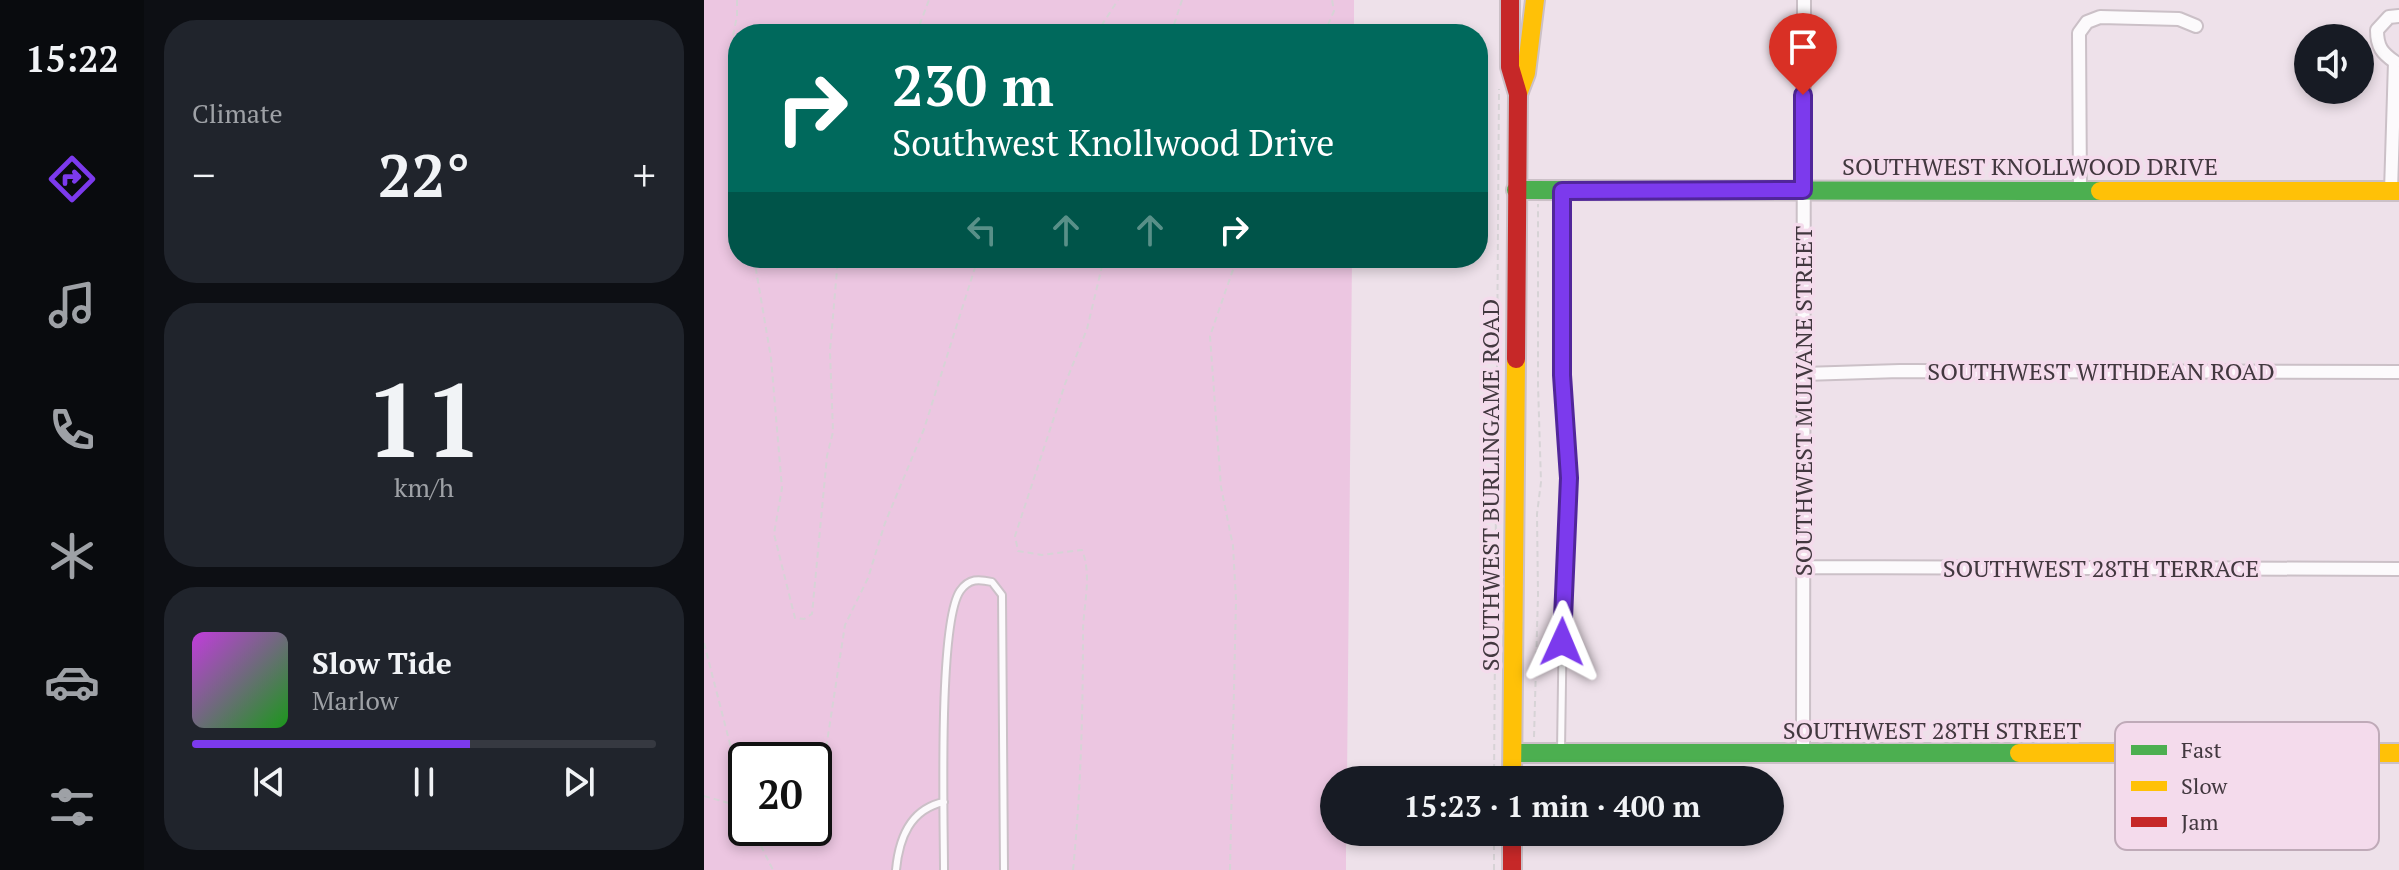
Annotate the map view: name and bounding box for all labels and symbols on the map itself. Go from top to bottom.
pin [1769,13,1837,95]
street label: SOUTHWEST KNOLLWOOD DRIVE [1842,150,2218,182]
street label: SOUTHWEST MULVANE STREET [1787,226,1819,576]
street label: SOUTHWEST BURLINGAME ROAD [1474,299,1506,671]
street label: SOUTHWEST WITHDEAN ROAD [1927,355,2275,387]
street label: SOUTHWEST 28TH TERRACE [1943,552,2259,584]
position arrow [1520,600,1604,684]
street label: SOUTHWEST 28TH STREET [1783,714,2081,746]
legend [2115,722,2379,850]
text: Fast [2181,735,2222,764]
speed limit sign: 20 [728,742,832,846]
text: Slow [2181,771,2228,800]
text: Jam [2181,807,2219,836]

